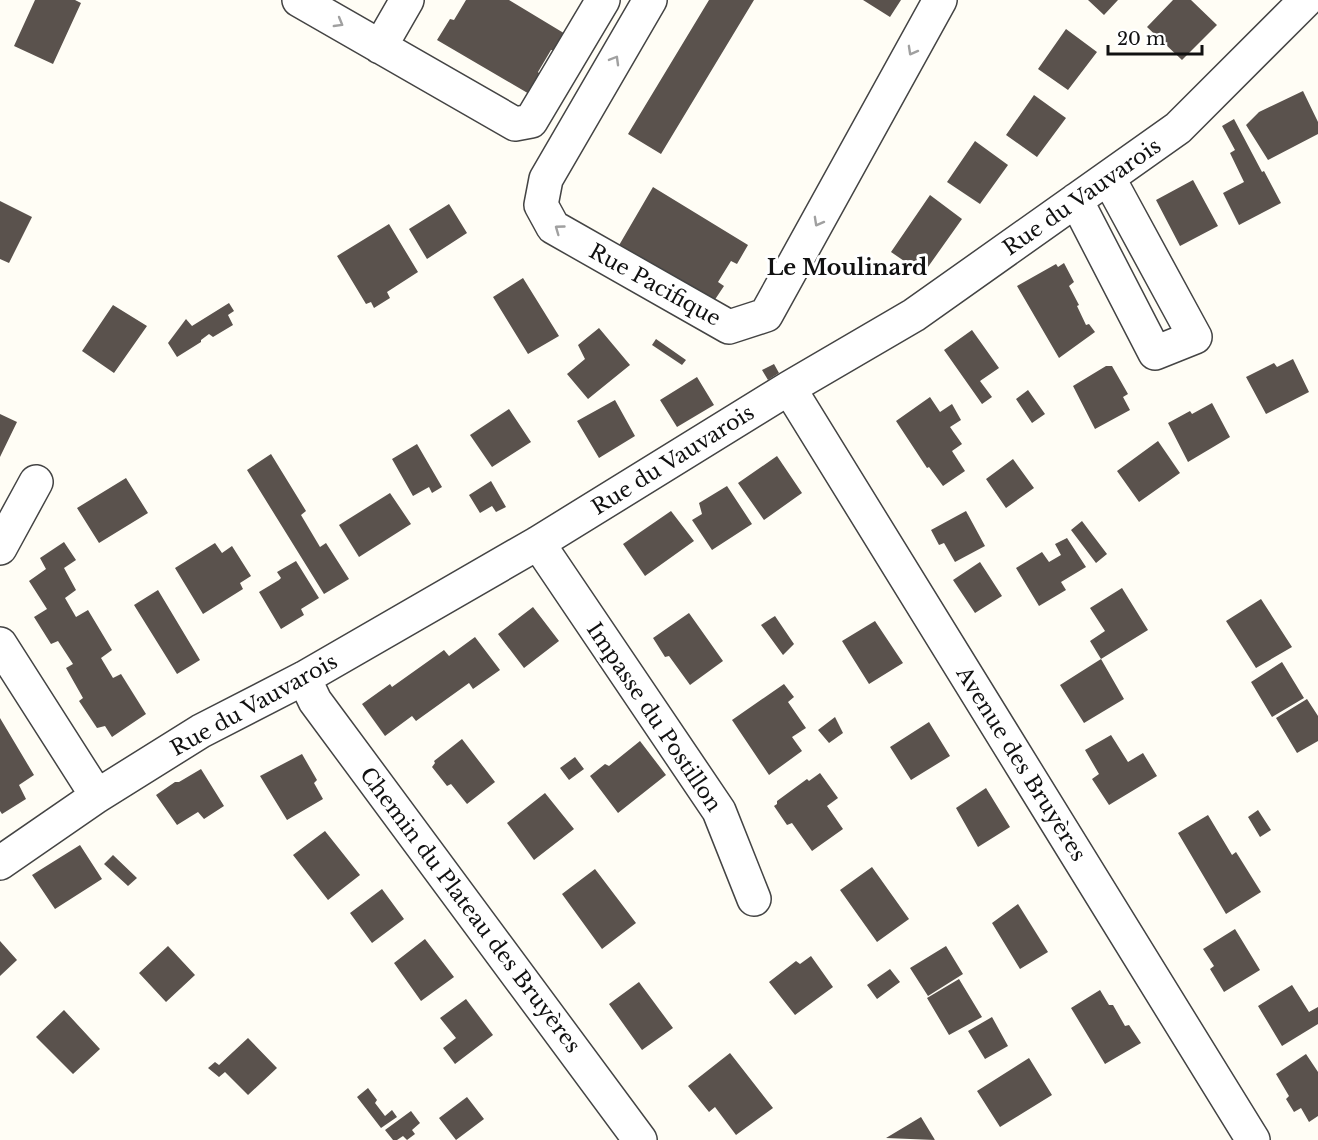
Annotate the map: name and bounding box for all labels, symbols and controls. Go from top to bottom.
one-way arrow [333,16,344,28]
scale bar [1108,18,1202,56]
text: 20 m [1117,28,1165,50]
one-way arrow [908,45,919,55]
one-way arrow [608,56,619,66]
street label: Rue du Vauvarois [998,133,1166,261]
one-way arrow [814,216,825,226]
one-way arrow [555,225,566,236]
street label: Rue Pacifique [585,238,725,332]
district label: Le Moulinard [767,254,927,281]
street label: Rue du Vauvarois [587,400,759,520]
street label: Impasse du Postillon [581,617,727,817]
street label: Rue du Vauvarois [166,648,342,762]
street label: Avenue des Bruyères [950,661,1091,866]
street label: Chemin du Plateau des Bruyères [354,762,586,1058]

